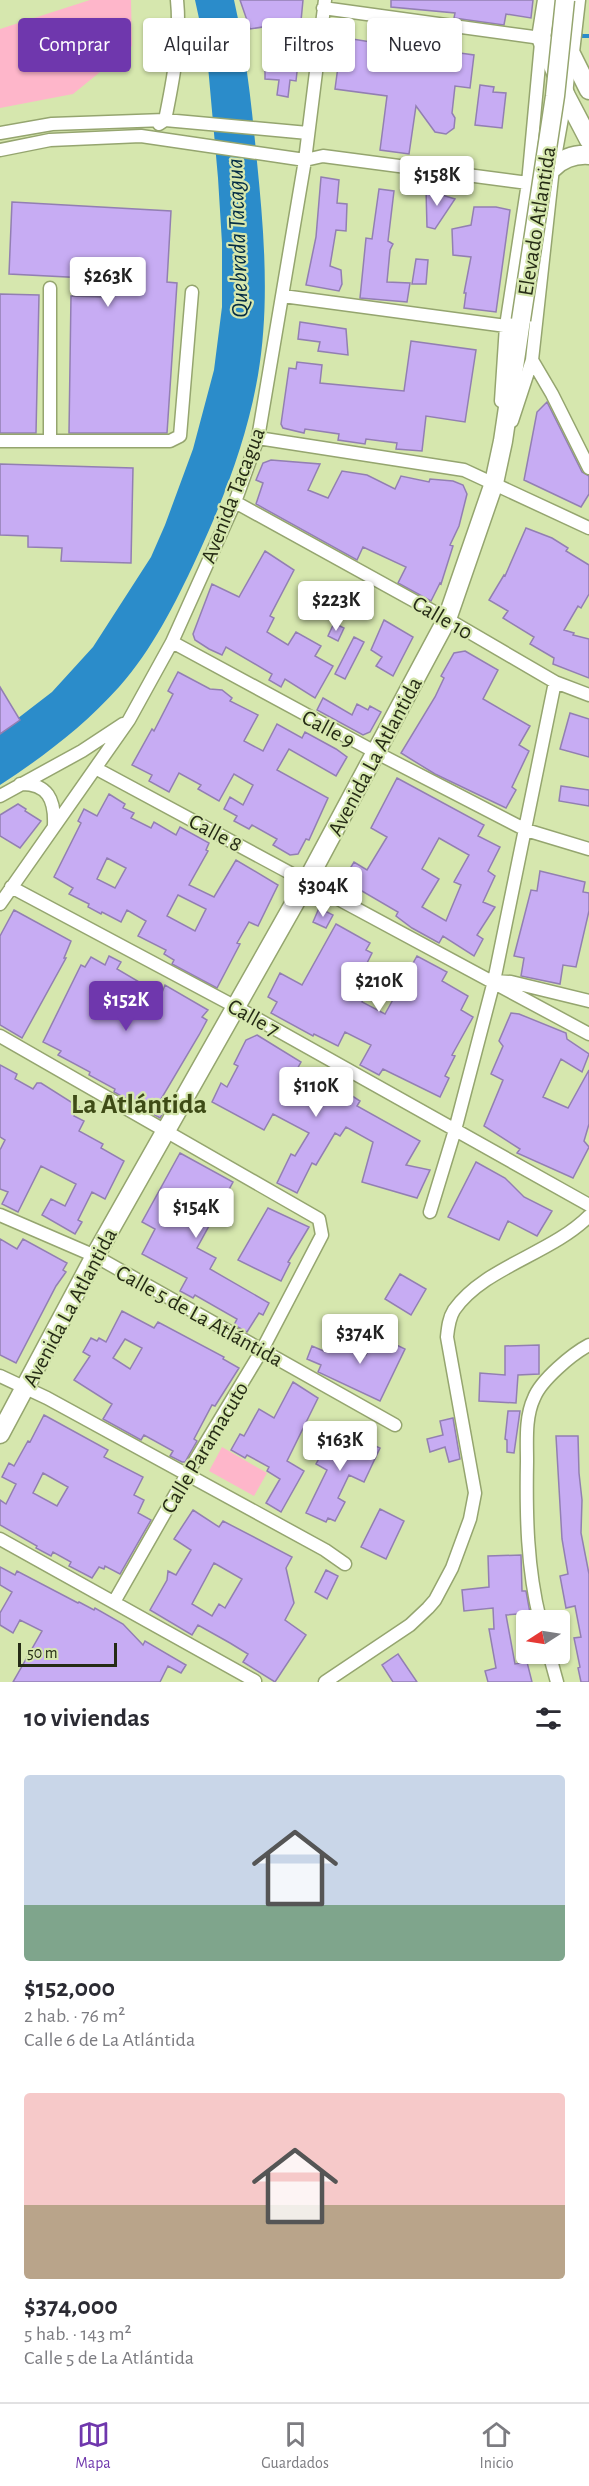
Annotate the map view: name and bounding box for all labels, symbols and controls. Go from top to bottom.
chip: Comprar [18,18,131,72]
chip: Alquilar [143,18,250,72]
chip: Filtros [262,18,355,72]
chip: Nuevo [367,18,462,72]
street label: Elevado Atlantida [514,145,560,297]
pin: $158K [395,156,479,207]
water label: Quebrada Tacagua [223,158,253,318]
text: $158K [414,165,460,185]
pin: $263K [66,257,150,308]
text: $263K [84,266,132,286]
street label: Avenida Tacagua [197,425,269,566]
pin: $223K [294,581,378,632]
text: $223K [312,590,360,610]
street label: Calle 10 [409,592,476,644]
street label: Avenida La Atlantida [324,674,426,839]
street label: Calle 9 [298,706,359,752]
street label: Calle 8 [185,810,246,856]
pin: $304K [281,867,365,918]
text: $304K [298,876,348,896]
pin: $210K [337,962,421,1013]
text: $210K [355,971,403,991]
pin: $152K [84,981,168,1032]
text: $152K [103,990,149,1010]
street label: Calle 7 [224,995,283,1041]
pin: $110K [274,1067,358,1118]
text: $110K [293,1076,339,1096]
district label: La Atlántida [71,1091,207,1119]
pin: $154K [154,1188,238,1239]
text: $154K [173,1197,219,1217]
street label: Avenida La Atlantida [19,1225,121,1390]
street label: Calle 5 de La Atlántida [112,1261,287,1371]
pin: $374K [318,1314,402,1365]
text: $374K [336,1323,384,1343]
street label: Calle Paramacuto [157,1378,253,1517]
pin: $163K [298,1421,382,1472]
text: $163K [317,1430,363,1450]
north arrow [516,1610,570,1664]
map controls [516,1610,570,1664]
scale bar [18,1640,117,1668]
text: 50 m [27,1645,58,1661]
icon: filters [532,1702,565,1735]
text: 10 viviendas [24,1705,150,1731]
icon: home [241,1814,349,1922]
text: $152,000 [24,1975,115,2001]
text: 2 hab. · 76 m² [24,2006,125,2026]
text: Calle 6 de La Atlántida [24,2030,195,2050]
icon: home [241,2132,349,2240]
text: $374,000 [24,2293,118,2319]
text: 5 hab. · 143 m² [24,2324,131,2344]
text: Calle 5 de La Atlántida [24,2348,194,2368]
tab: Mapa [75,2418,111,2473]
tab: Guardados [261,2418,329,2473]
tab: Inicio [480,2418,514,2473]

